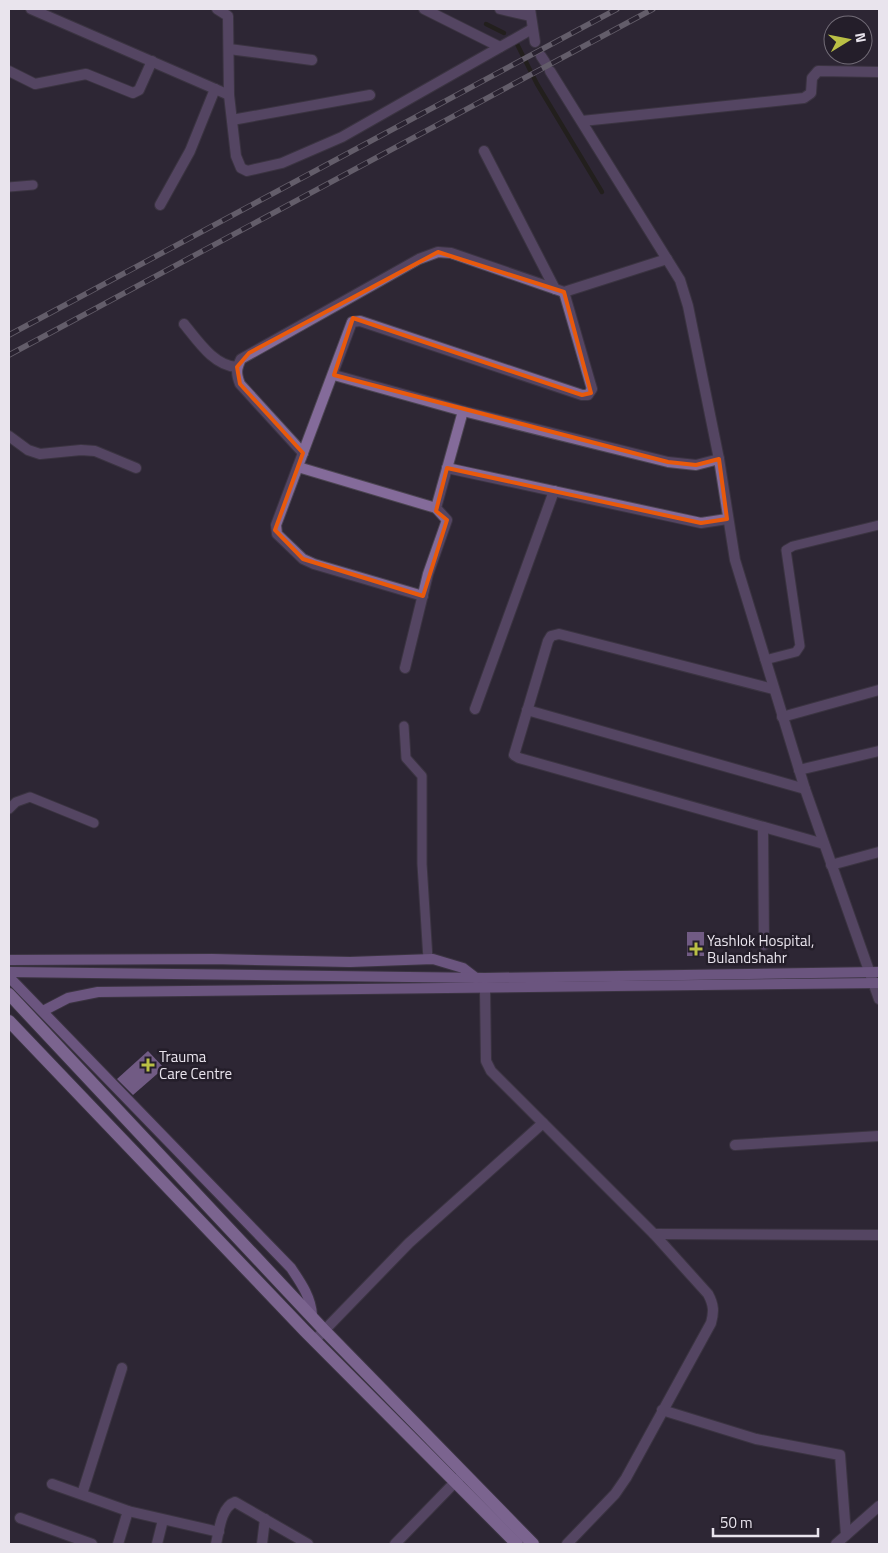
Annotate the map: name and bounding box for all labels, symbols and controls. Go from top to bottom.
north arrow [823,15,873,65]
text: N [850,31,872,44]
place label: Yashlok Hospital, Bulandshahr [707,929,814,969]
marker: Yashlok Hospital, Bulandshahr [689,942,703,956]
place label: Trauma Care Centre [159,1045,232,1085]
marker: Trauma Care Centre [141,1058,155,1072]
scale bar [713,1506,818,1538]
text: 50 m [720,1511,753,1534]

